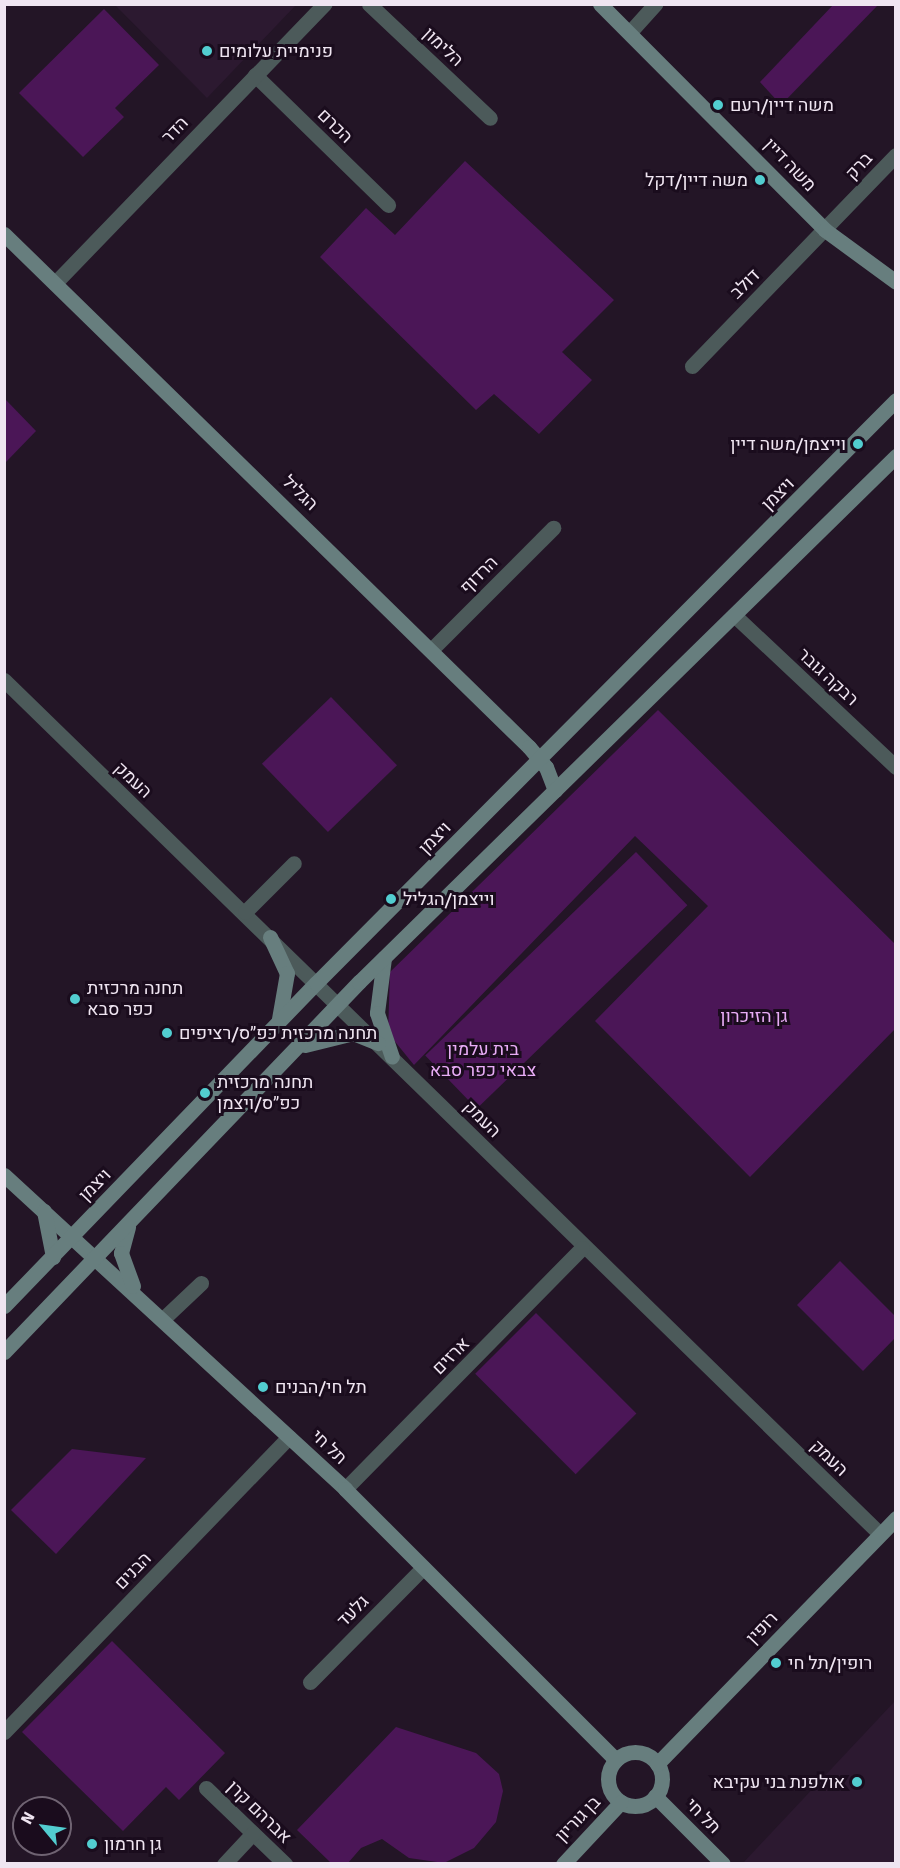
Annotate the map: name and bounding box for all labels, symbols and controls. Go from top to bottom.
street label: הלימון [418,23,468,71]
place label: פנימיית עלומים [219,40,333,62]
marker: פנימיית עלומים [200,44,214,58]
place label: משה דיין/רעם [730,94,834,116]
marker: משה דיין/רעם [711,98,725,112]
street label: הכרם [313,104,357,148]
street label: הדר [157,112,193,148]
street label: משה דיין [759,134,821,196]
street label: ברק [841,148,877,184]
place label: משה דיין/דקל [645,169,748,191]
marker: משה דיין/דקל [753,173,767,187]
street label: דולב [726,265,764,303]
place label: וייצמן/משה דיין [730,433,846,455]
marker: וייצמן/משה דיין [851,437,865,451]
street label: הגליל [278,471,322,515]
street label: ויצמן [757,473,799,515]
street label: הרדוף [456,552,502,598]
street label: רבקה גובר [793,644,863,710]
street label: העמק [110,757,156,803]
street label: ויצמן [414,817,456,859]
place label: וייצמן/הגליל [403,888,495,910]
marker: וייצמן/הגליל [384,892,398,906]
place label: תחנה מרכזית כפר סבא [87,978,183,1020]
marker: תחנה מרכזית כפר סבא [68,992,82,1006]
park label: גן הזיכרון [720,1005,788,1027]
place label: תחנה מרכזית כפ״ס/רציפים [179,1022,377,1044]
marker: תחנה מרכזית כפ״ס/רציפים [160,1026,174,1040]
park label: בית עלמין צבאי כפר סבא [430,1039,536,1082]
place label: תחנה מרכזית כפ״ס/ויצמן [217,1072,313,1114]
marker: תחנה מרכזית כפ״ס/ויצמן [198,1086,212,1100]
street label: העמק [459,1096,505,1142]
street label: ויצמן [74,1164,116,1206]
street label: ארזים [428,1333,474,1379]
place label: תל חי/הבנים [275,1376,367,1398]
marker: תל חי/הבנים [256,1380,270,1394]
street label: תל חי [307,1425,351,1469]
street label: העמק [806,1435,852,1481]
street label: הבנים [110,1548,156,1594]
street label: גלעד [333,1591,373,1631]
street label: רופין [742,1608,782,1648]
place label: רופין/תל חי [788,1652,872,1674]
marker: רופין/תל חי [769,1656,783,1670]
place label: אולפנת בני עקיבא [712,1771,845,1793]
marker: אולפנת בני עקיבא [850,1775,864,1789]
street label: אברהם קרן [222,1776,296,1848]
street label: בן גוריון [551,1791,605,1847]
street label: תל חי [681,1794,725,1838]
north arrow [12,1796,72,1856]
text: N [17,1809,39,1828]
place label: גן חרמון [104,1833,162,1855]
marker: גן חרמון [85,1837,99,1851]

